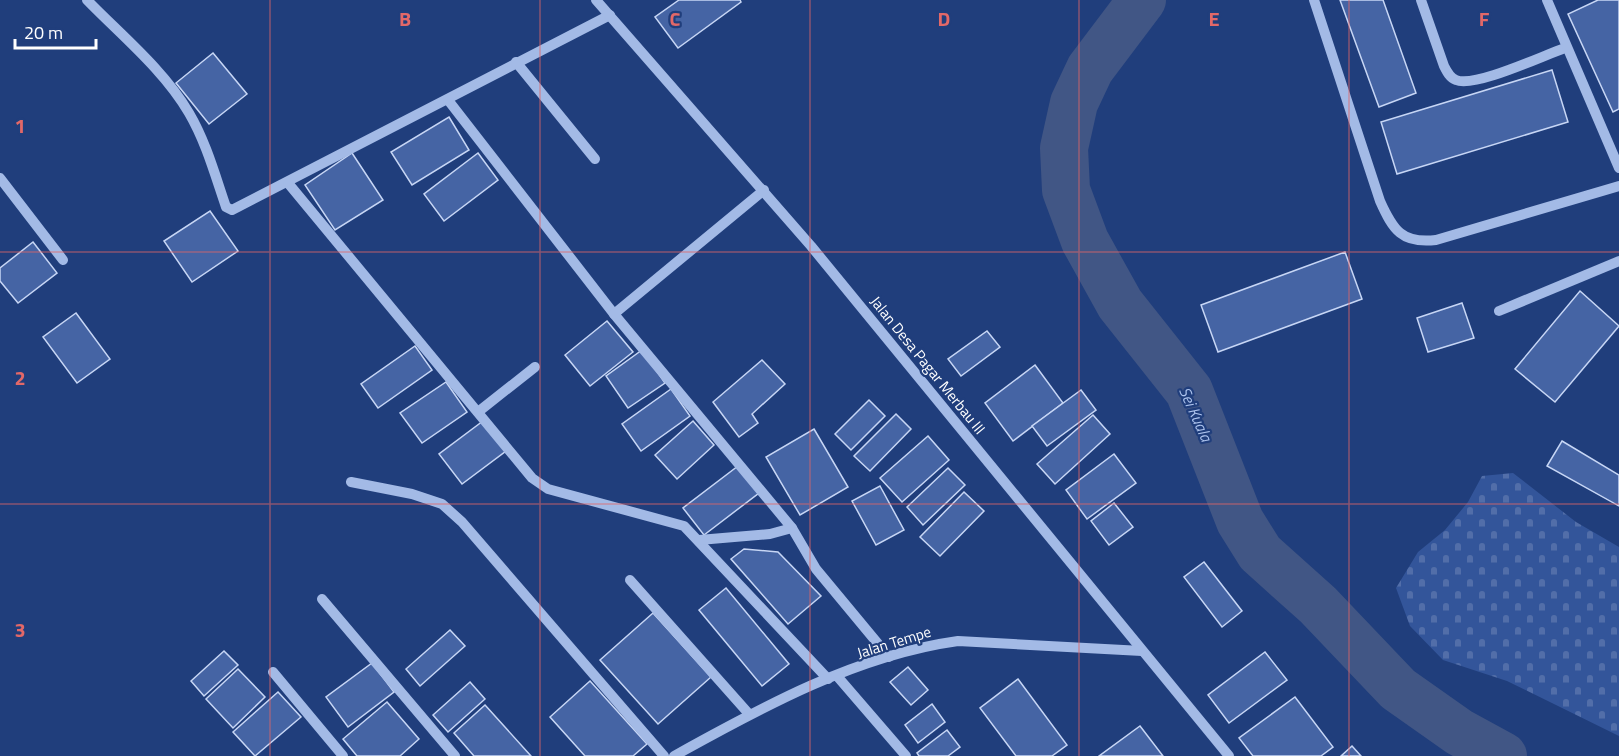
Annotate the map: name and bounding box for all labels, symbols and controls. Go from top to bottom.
text: B [399,3,411,34]
text: C [670,3,681,34]
text: D [938,3,950,34]
text: E [1208,3,1220,34]
text: F [1479,3,1490,34]
scale bar [15,12,96,50]
text: 20 m [24,19,63,46]
text: 1 [14,110,26,141]
street label: Jalan Desa Pagar Merbau III [865,291,991,439]
text: 2 [14,362,26,393]
water label: Sei Kuala [1173,383,1219,446]
text: 3 [14,614,26,645]
street label: Jalan Tempe [854,620,934,664]

